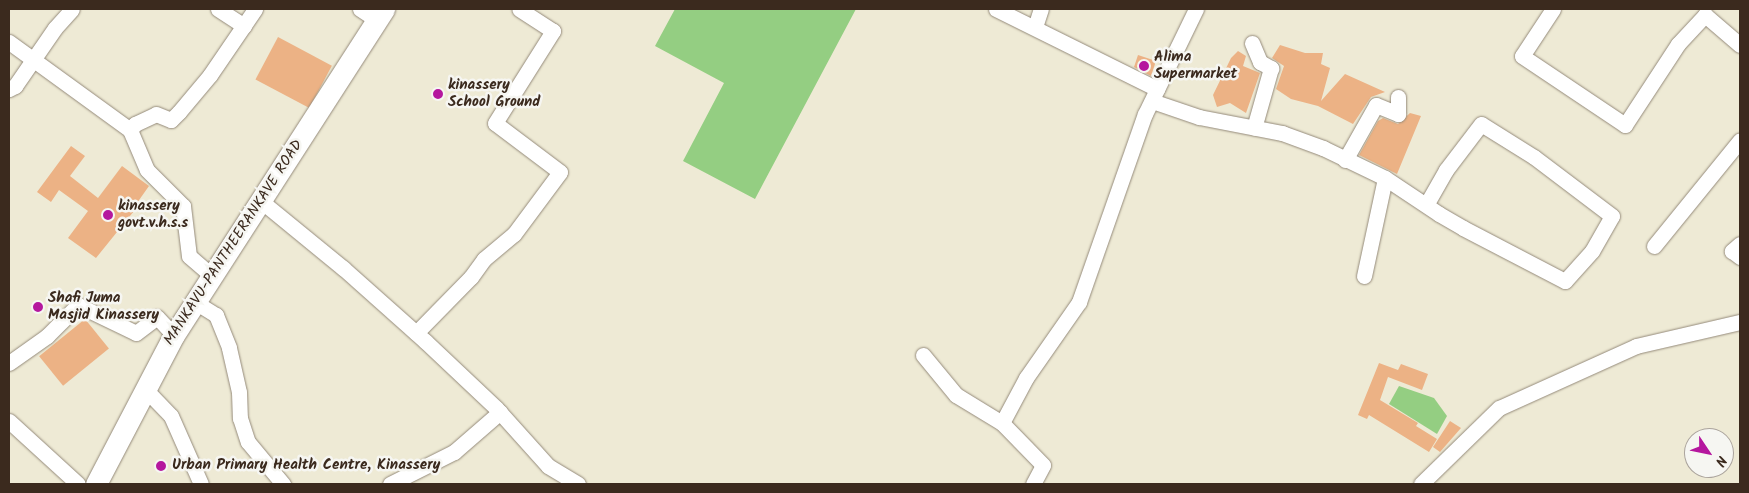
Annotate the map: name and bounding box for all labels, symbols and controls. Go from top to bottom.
place label: Alima Supermarket [1154,48,1237,83]
marker: Alima Supermarket [1138,60,1150,72]
place label: kinassery School Ground [448,76,540,111]
marker: kinassery School Ground [432,88,444,100]
street label: MANKAVU-PANTHEERANKAVE ROAD [161,137,307,349]
place label: kinassery govt.v.h.s.s [118,197,188,232]
marker: kinassery govt.v.h.s.s [102,209,114,221]
place label: Shafi Juma Masjid Kinassery [48,289,159,324]
marker: Shafi Juma Masjid Kinassery [32,301,44,313]
north arrow [1684,428,1734,478]
text: N [1709,451,1732,471]
place label: Urban Primary Health Centre, Kinassery [172,457,440,475]
marker: Urban Primary Health Centre, Kinassery [154,459,168,473]

